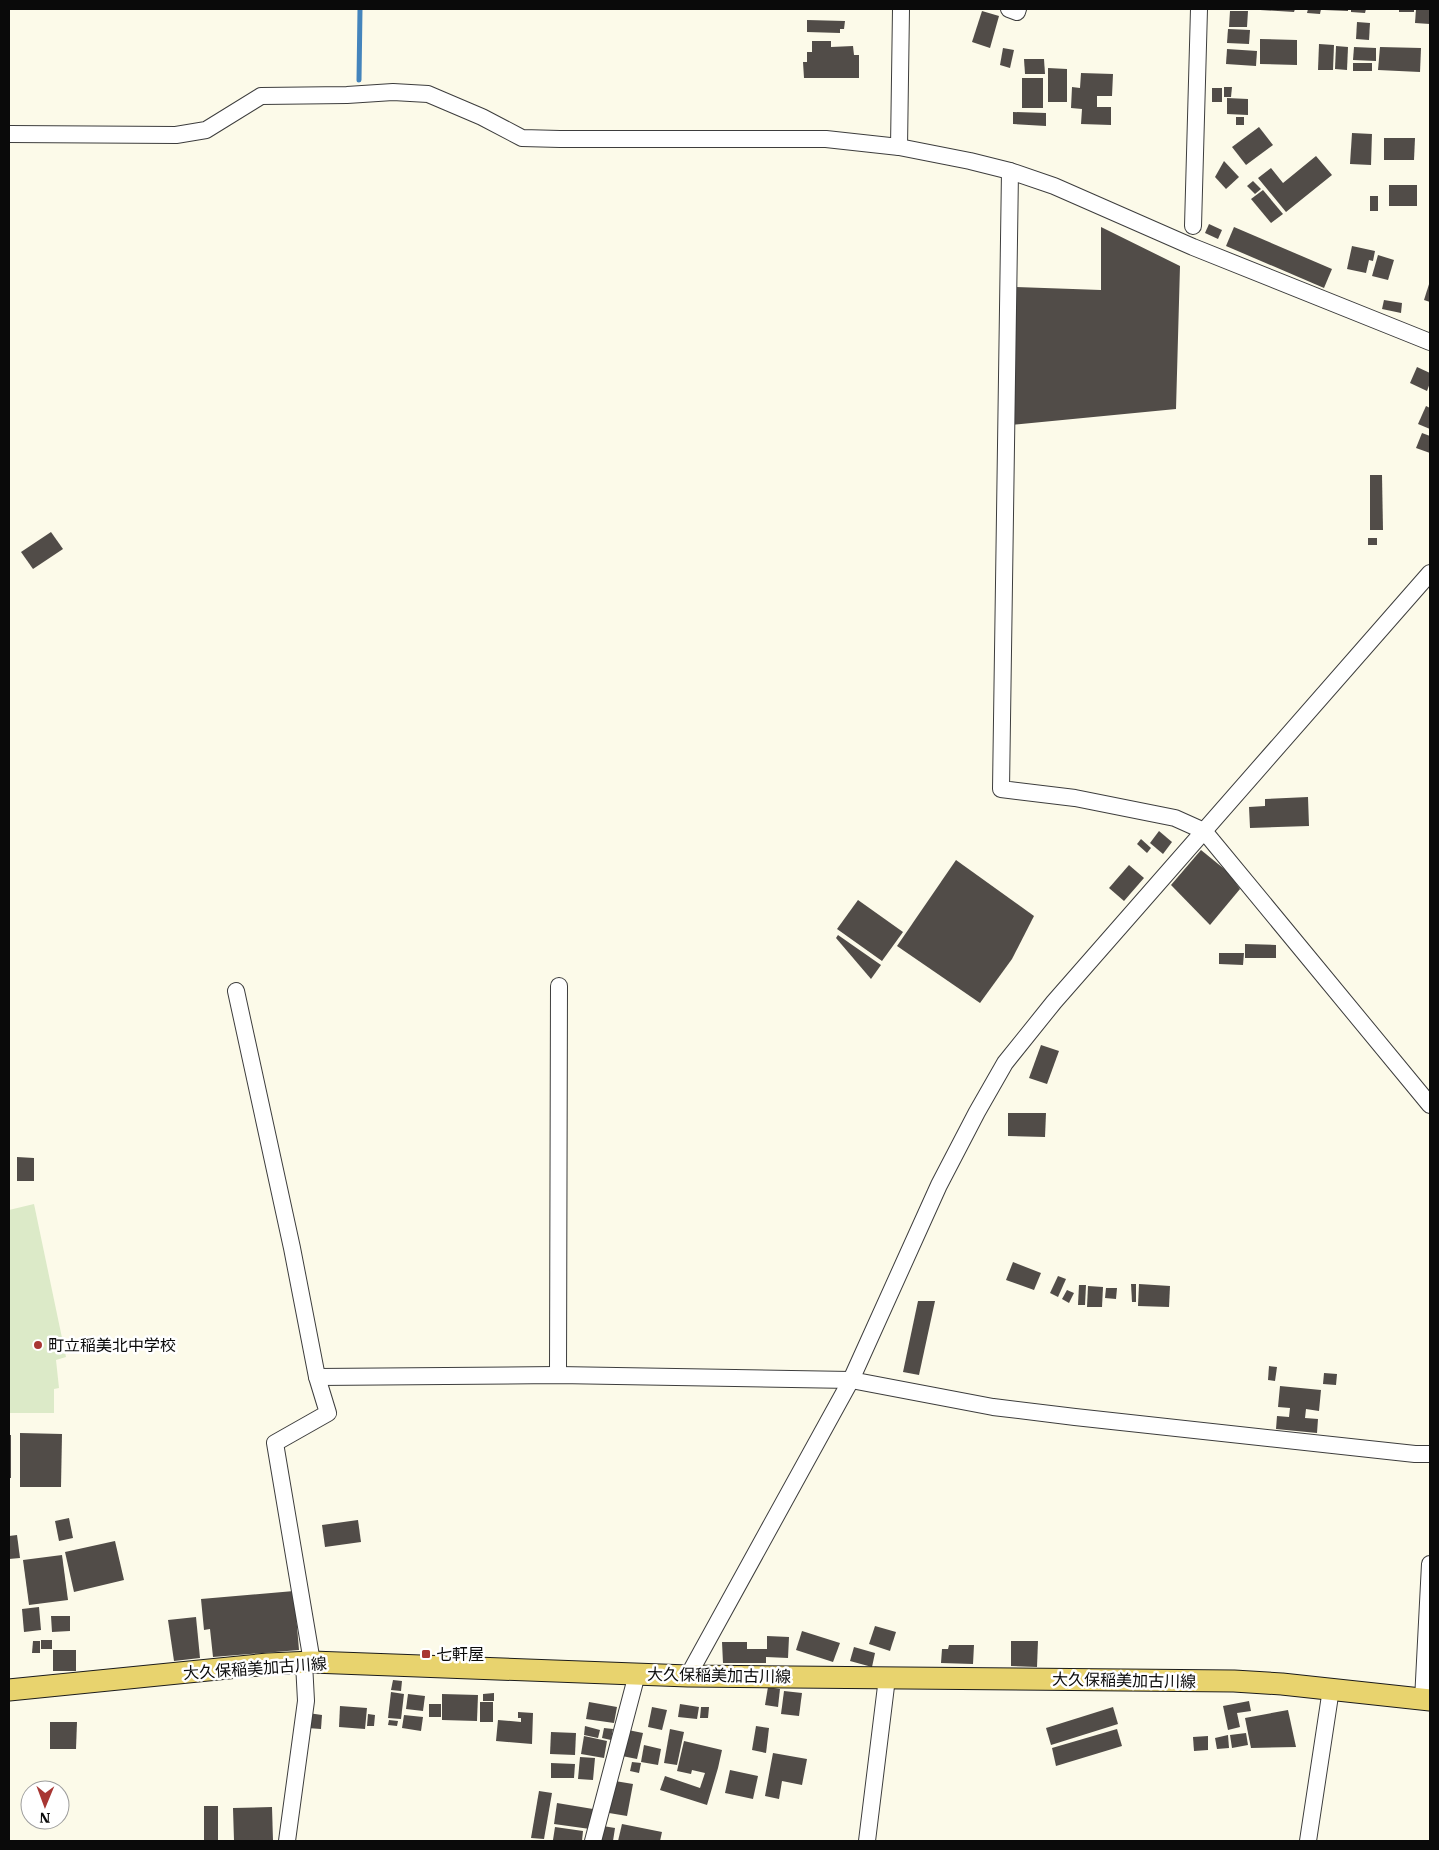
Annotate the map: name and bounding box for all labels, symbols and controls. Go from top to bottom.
place label: 町立稲美北中学校 [48,1335,176,1355]
marker: 町立稲美北中学校 [32,1339,44,1351]
place label: 七軒屋 [436,1644,484,1664]
marker: 七軒屋 [420,1648,432,1660]
street label: 大久保稲美加古川線 [182,1653,328,1683]
street label: 大久保稲美加古川線 [647,1664,791,1686]
street label: 大久保稲美加古川線 [1052,1669,1196,1691]
north arrow [20,1780,70,1830]
text: N [39,1809,50,1827]

